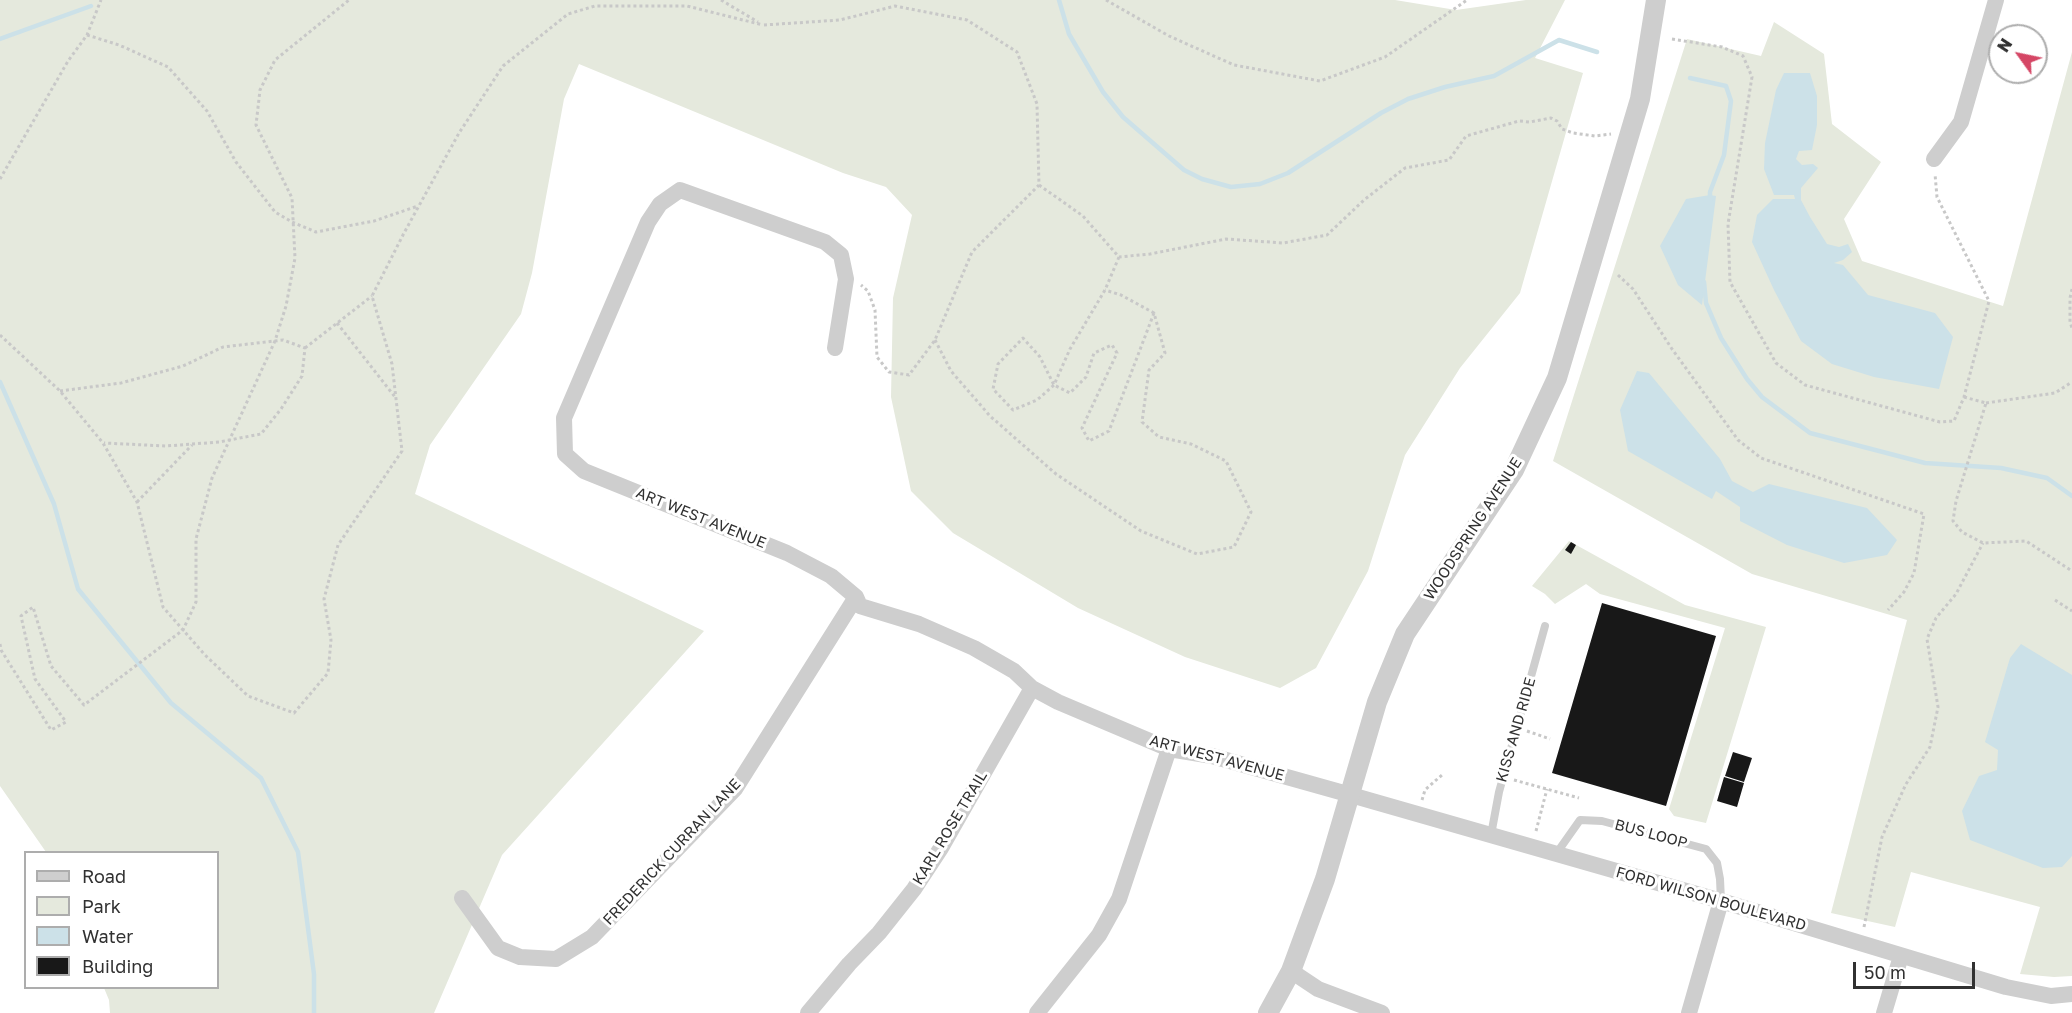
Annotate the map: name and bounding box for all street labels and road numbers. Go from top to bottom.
street label: WOODSPRING AVENUE [1420,454,1526,604]
street label: ART WEST AVENUE [633,484,769,552]
street label: KISS AND RIDE [1492,675,1540,785]
street label: ART WEST AVENUE [1148,731,1286,785]
street label: KARL ROSE TRAIL [909,768,991,888]
street label: FREDERICK CURRAN LANE [599,775,745,929]
street label: BUS LOOP [1613,816,1689,852]
street label: FORD WILSON BOULEVARD [1614,863,1808,935]

